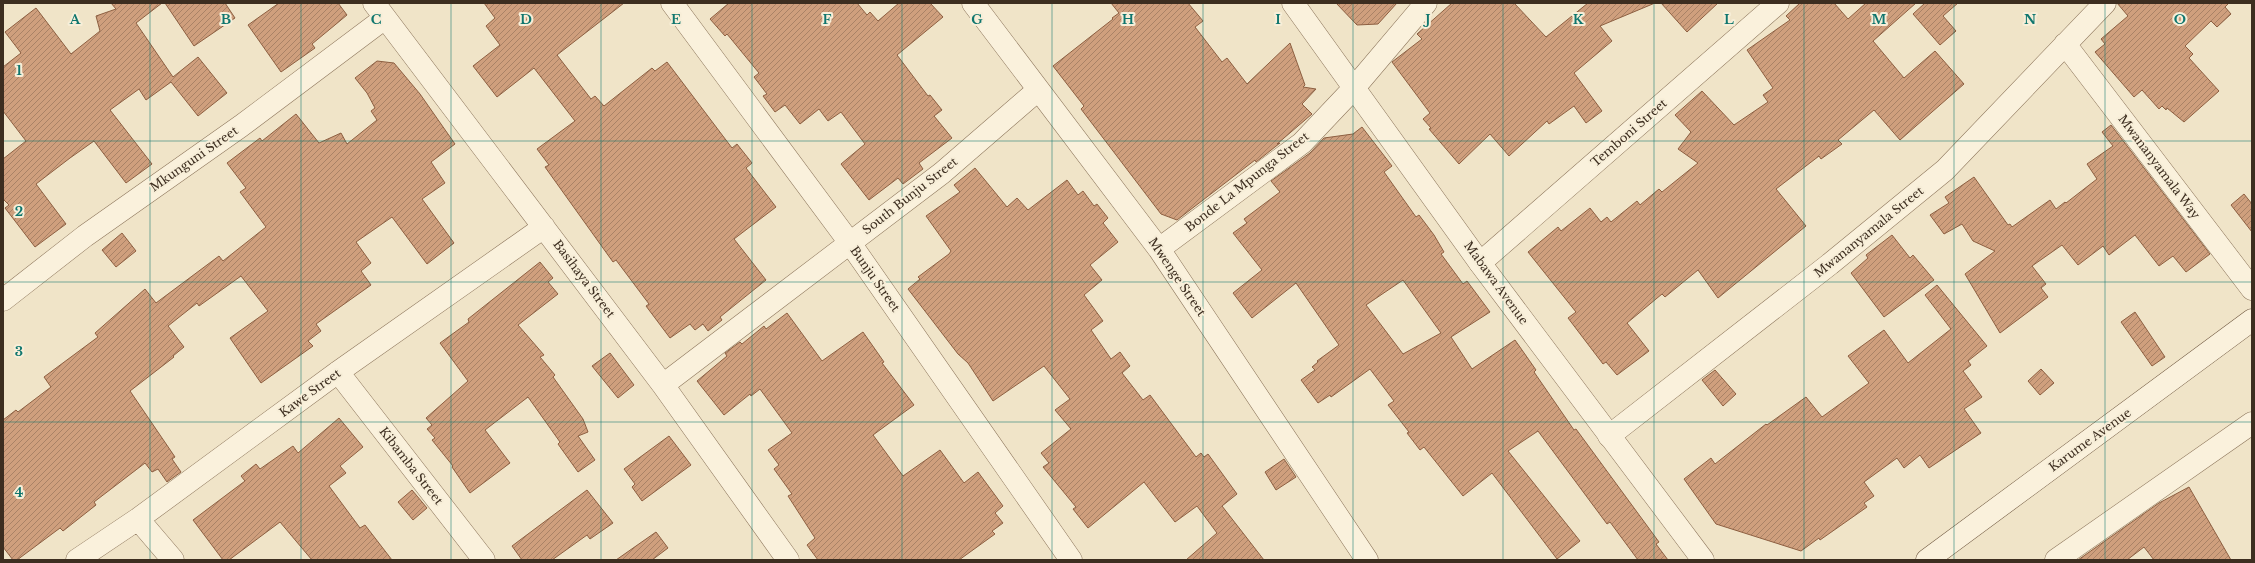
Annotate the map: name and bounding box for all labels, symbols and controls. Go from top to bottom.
text: A [69,11,81,28]
text: B [221,11,231,28]
text: C [371,11,382,28]
text: D [520,11,532,28]
text: E [671,11,681,28]
text: F [823,11,832,28]
text: G [971,11,983,28]
text: H [1122,11,1134,28]
text: I [1275,11,1281,28]
text: J [1422,11,1431,28]
text: K [1573,11,1584,28]
text: L [1724,11,1734,28]
text: M [1872,11,1887,28]
text: N [2024,11,2036,28]
text: O [2174,11,2186,28]
text: 1 [16,62,22,79]
street label: Temboni Street [1588,95,1670,170]
street label: Mwananyamala Way [2115,112,2204,222]
street label: Mkunguni Street [147,122,241,195]
street label: Bonde La Mpunga Street [1182,128,1312,235]
street label: South Bunju Street [859,154,961,237]
street label: Mwananyamala Street [1811,183,1927,280]
text: 2 [15,203,23,220]
street label: Mwenge Street [1146,235,1209,319]
street label: Basihaya Street [550,237,619,321]
street label: Mabawa Avenue [1461,238,1532,327]
street label: Bunju Street [847,243,904,315]
text: 3 [15,343,23,360]
street label: Kawe Street [276,365,344,420]
street label: Karume Avenue [2046,405,2134,475]
street label: Kibamba Street [376,424,447,508]
text: 4 [15,484,24,501]

